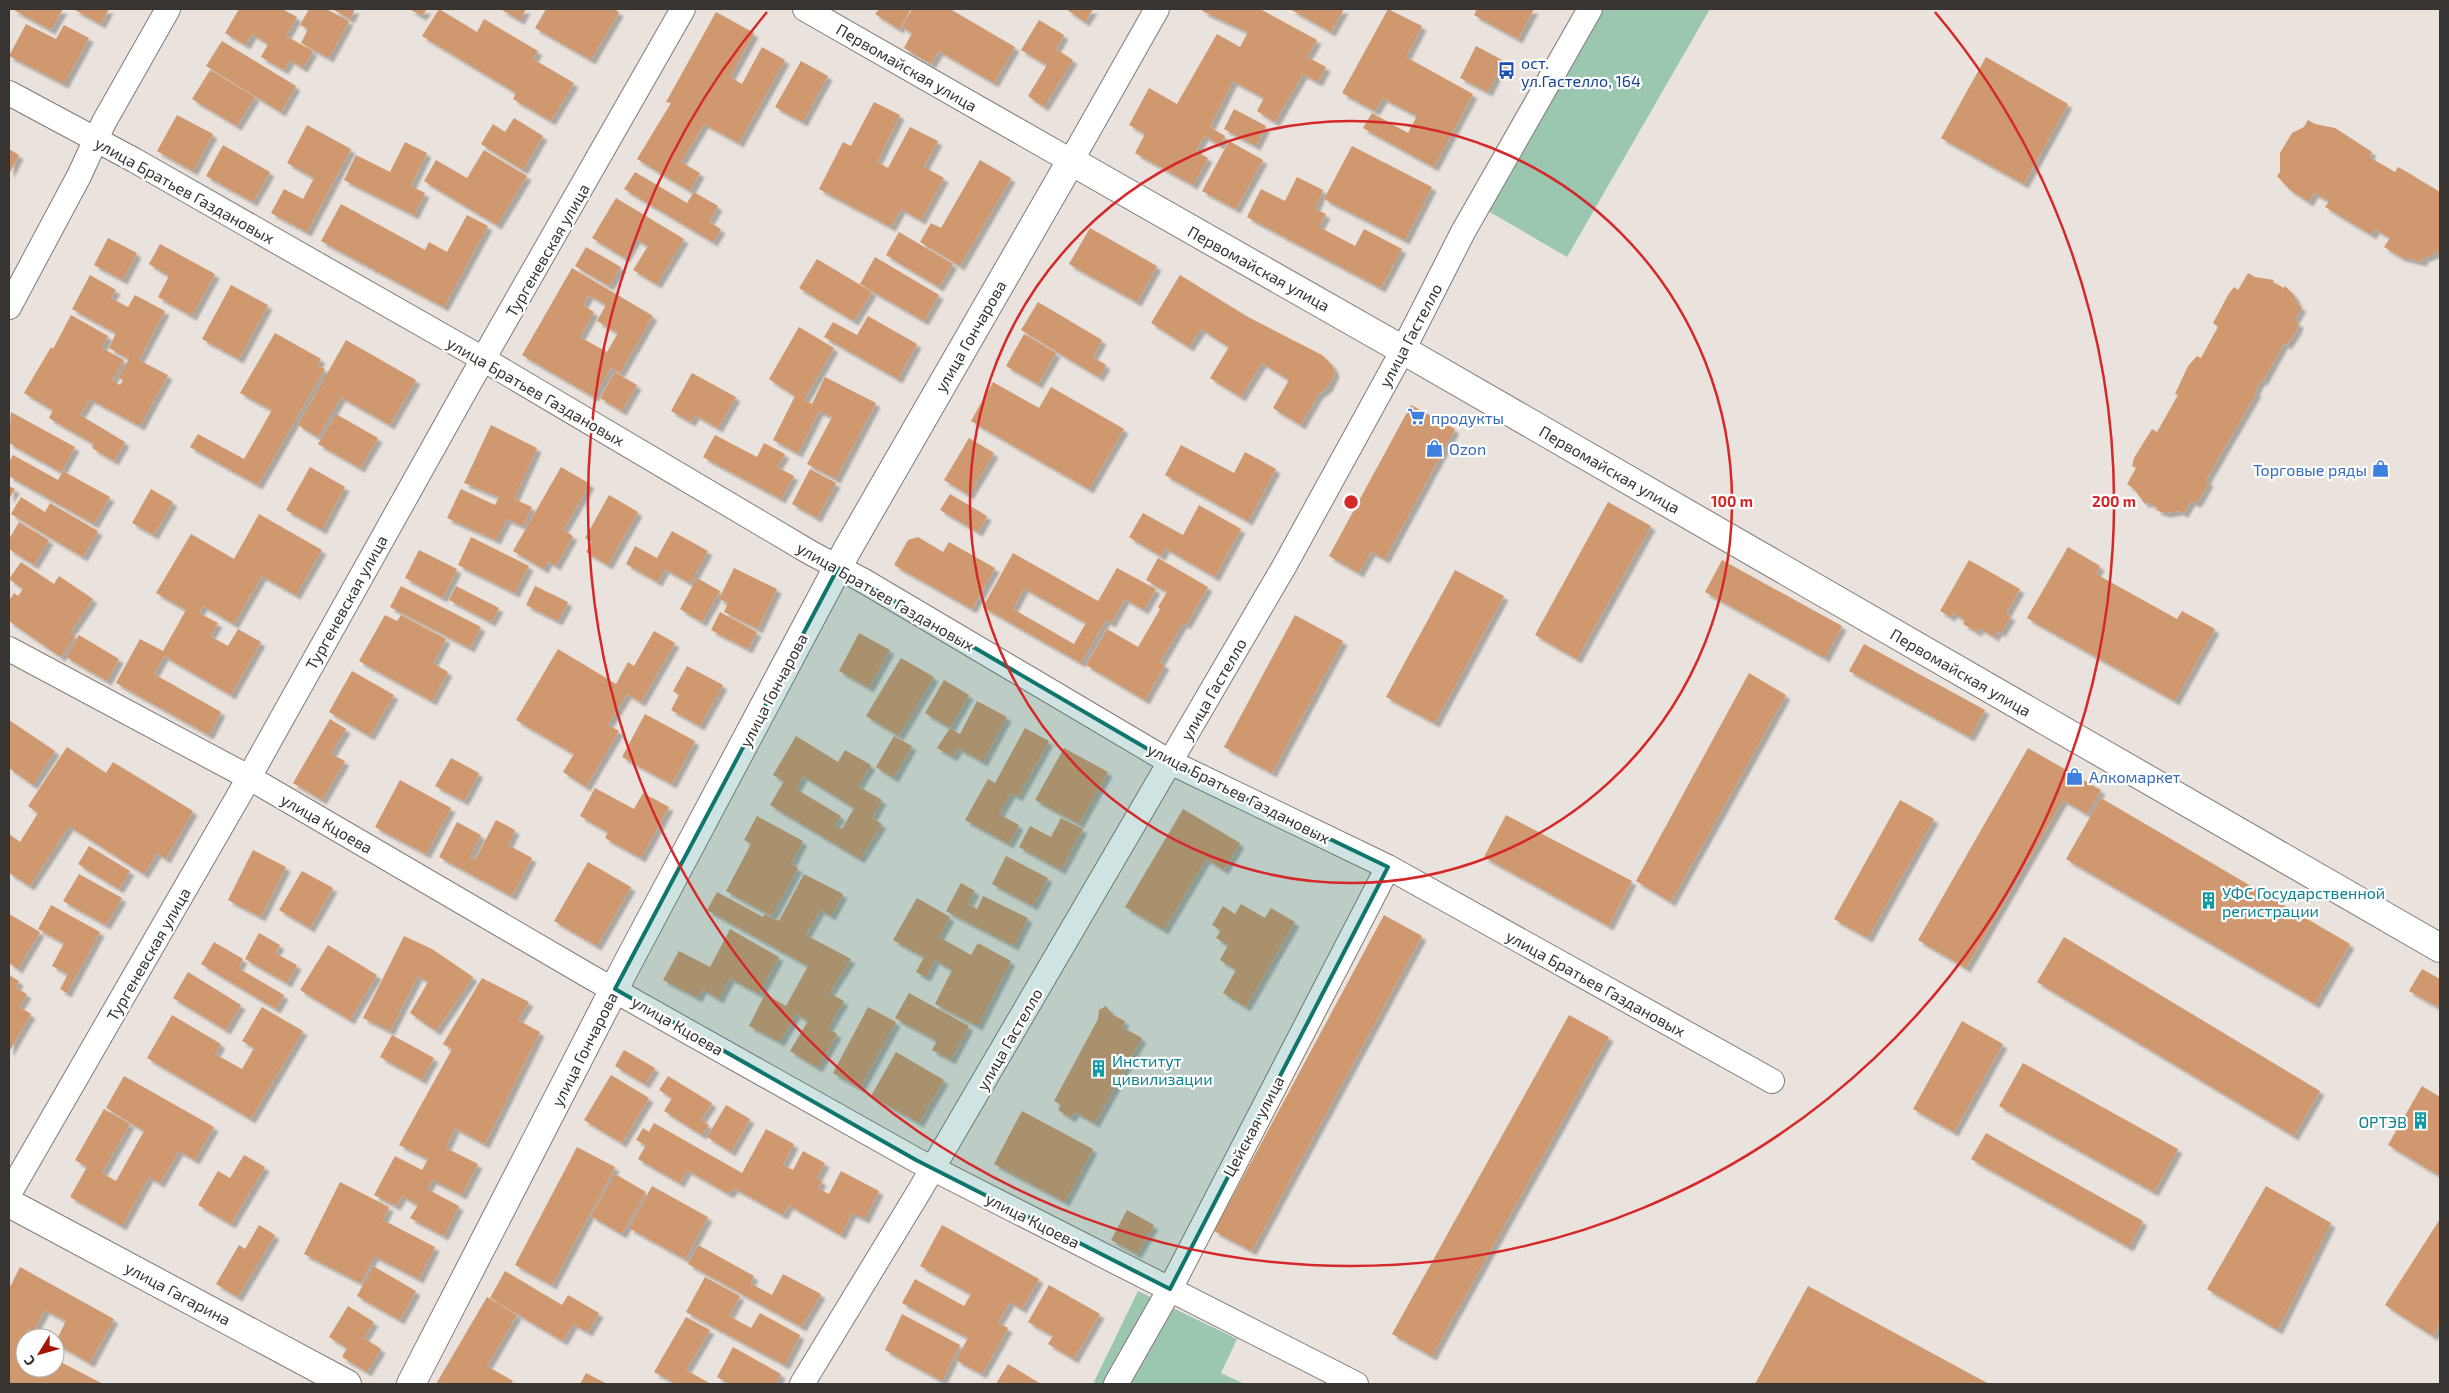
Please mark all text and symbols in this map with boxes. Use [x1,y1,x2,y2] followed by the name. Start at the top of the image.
[833,19,981,116] street label: Первомайская улица
[1521,53,1641,91] place label: ост. ул.Гастелло, 164
[1497,61,1517,81] bus stop icon: ост. ул.Гастелло, 164
[92,133,278,248] street label: улица Братьев Газдановых
[501,180,594,321] street label: Тургеневская улица
[1184,221,1333,316] street label: Первомайская улица
[930,277,1011,396] street label: улица Гончарова
[1375,280,1446,391] street label: улица Гастелло
[443,332,629,451] street label: улица Братьев Газдановых
[1407,407,1427,427] supermarket icon: продукты
[1431,408,1504,428] place label: продукты
[1536,421,1684,518] street label: Первомайская улица
[1425,438,1445,458] shop icon: Ozon
[1449,439,1486,458] place label: Ozon
[2371,459,2391,479] shop icon: Торговые ряды
[2253,460,2367,479] place label: Торговые ряды
[1711,492,1753,510] text: 100 m
[2092,492,2136,510] text: 200 m
[1342,493,1360,511] centre of rings
[301,531,392,673] street label: Тургеневская улица
[793,537,979,656] street label: улица Братьев Газдановых
[1887,624,2035,721] street label: Первомайская улица
[735,630,812,751] street label: улица Гончарова
[1176,635,1251,744] street label: улица Гастелло
[1144,739,1334,848] street label: улица Братьев Газдановых
[2065,766,2085,786] shop icon: Алкомаркет
[2089,767,2181,786] place label: Алкомаркет
[277,789,376,858] street label: улица Кцоева
[2222,883,2385,920] place label: УФС Государственной регистрации
[102,884,195,1025] street label: Тургеневская улица
[2198,891,2218,911] building icon: УФС Государственной регистрации
[1503,926,1689,1041] street label: улица Братьев Газдановых
[972,985,1047,1094] street label: улица Гастелло
[547,989,622,1110] street label: улица Гончарова
[628,991,727,1060] street label: улица Кцоева
[1112,1051,1213,1088] place label: Институт цивилизации
[1088,1059,1108,1079] building icon: Институт цивилизации
[1218,1072,1288,1180] street label: Цейская улица
[2411,1111,2431,1131] building icon: ОРТЭВ
[2358,1112,2407,1131] place label: ОРТЭВ
[982,1188,1083,1253] street label: улица Кцоева
[122,1257,234,1330] street label: улица Гагарина
[15,1328,65,1378] north arrow
[20,1353,38,1370] text: С

